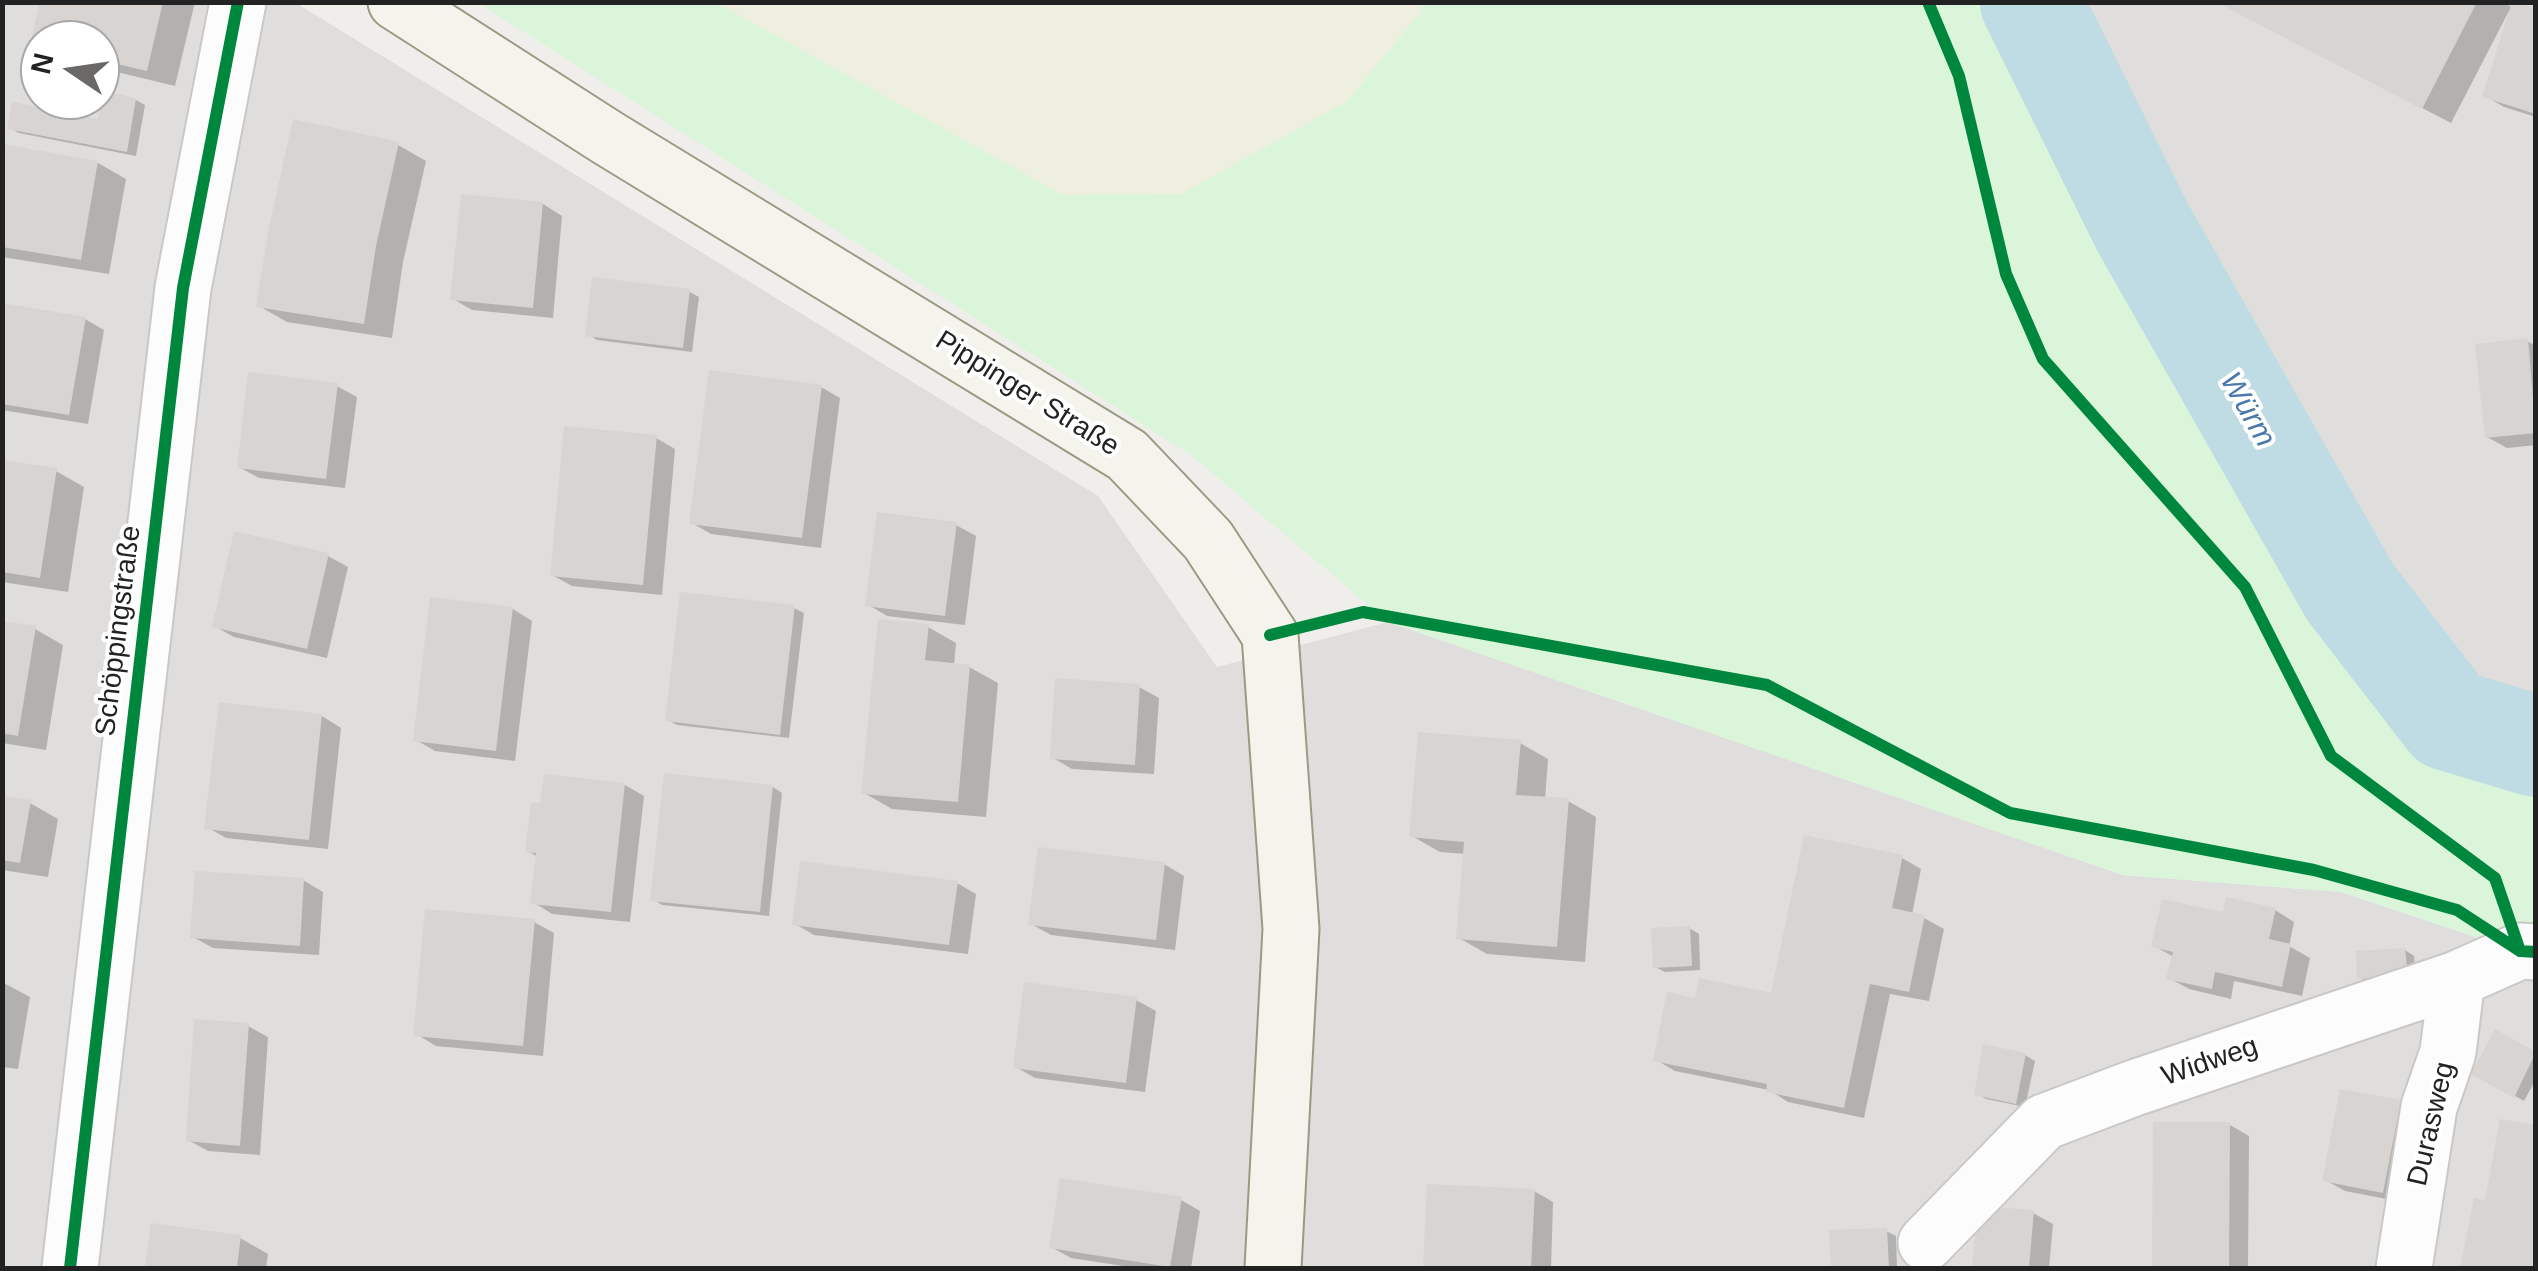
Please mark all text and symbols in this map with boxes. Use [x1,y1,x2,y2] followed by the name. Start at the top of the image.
[20,20,120,120] north arrow
[25,50,60,77] text: N
[929,324,1125,464] street label: Pippinger Straße
[2211,366,2283,454] water label: Würm
[89,524,149,738] street label: Schöppingstraße
[2157,1030,2263,1094] street label: Widweg
[2401,1059,2463,1189] street label: Durasweg

